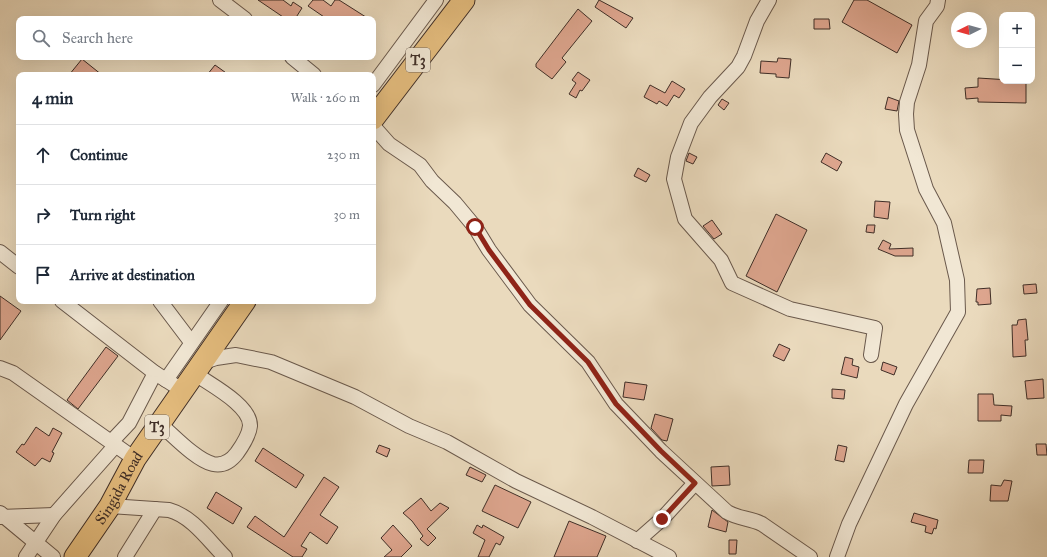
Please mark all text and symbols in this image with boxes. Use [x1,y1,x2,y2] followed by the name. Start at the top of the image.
[951,12,987,48] north arrow
[999,12,1035,84] map controls
[999,12,1035,48] button: +
[16,16,376,60] search box
[30,27,52,49] icon: search
[62,29,133,47] text: Search here
[406,48,430,72] road number: T3
[999,48,1035,84] button: −
[32,88,73,109] text: 4 min
[290,90,360,106] text: Walk · 260 m
[32,144,54,166] icon: ahead
[70,146,128,164] text: Continue
[327,147,360,163] text: 230 m
[32,204,54,226] icon: right
[70,206,135,224] text: Turn right
[334,207,360,223] text: 30 m
[466,218,484,236] route start
[32,264,54,286] icon: arrive
[70,266,195,284] text: Arrive at destination
[145,415,169,439] road number: T3
[91,447,147,528] street label: Singida Road
[653,510,671,528] route end

